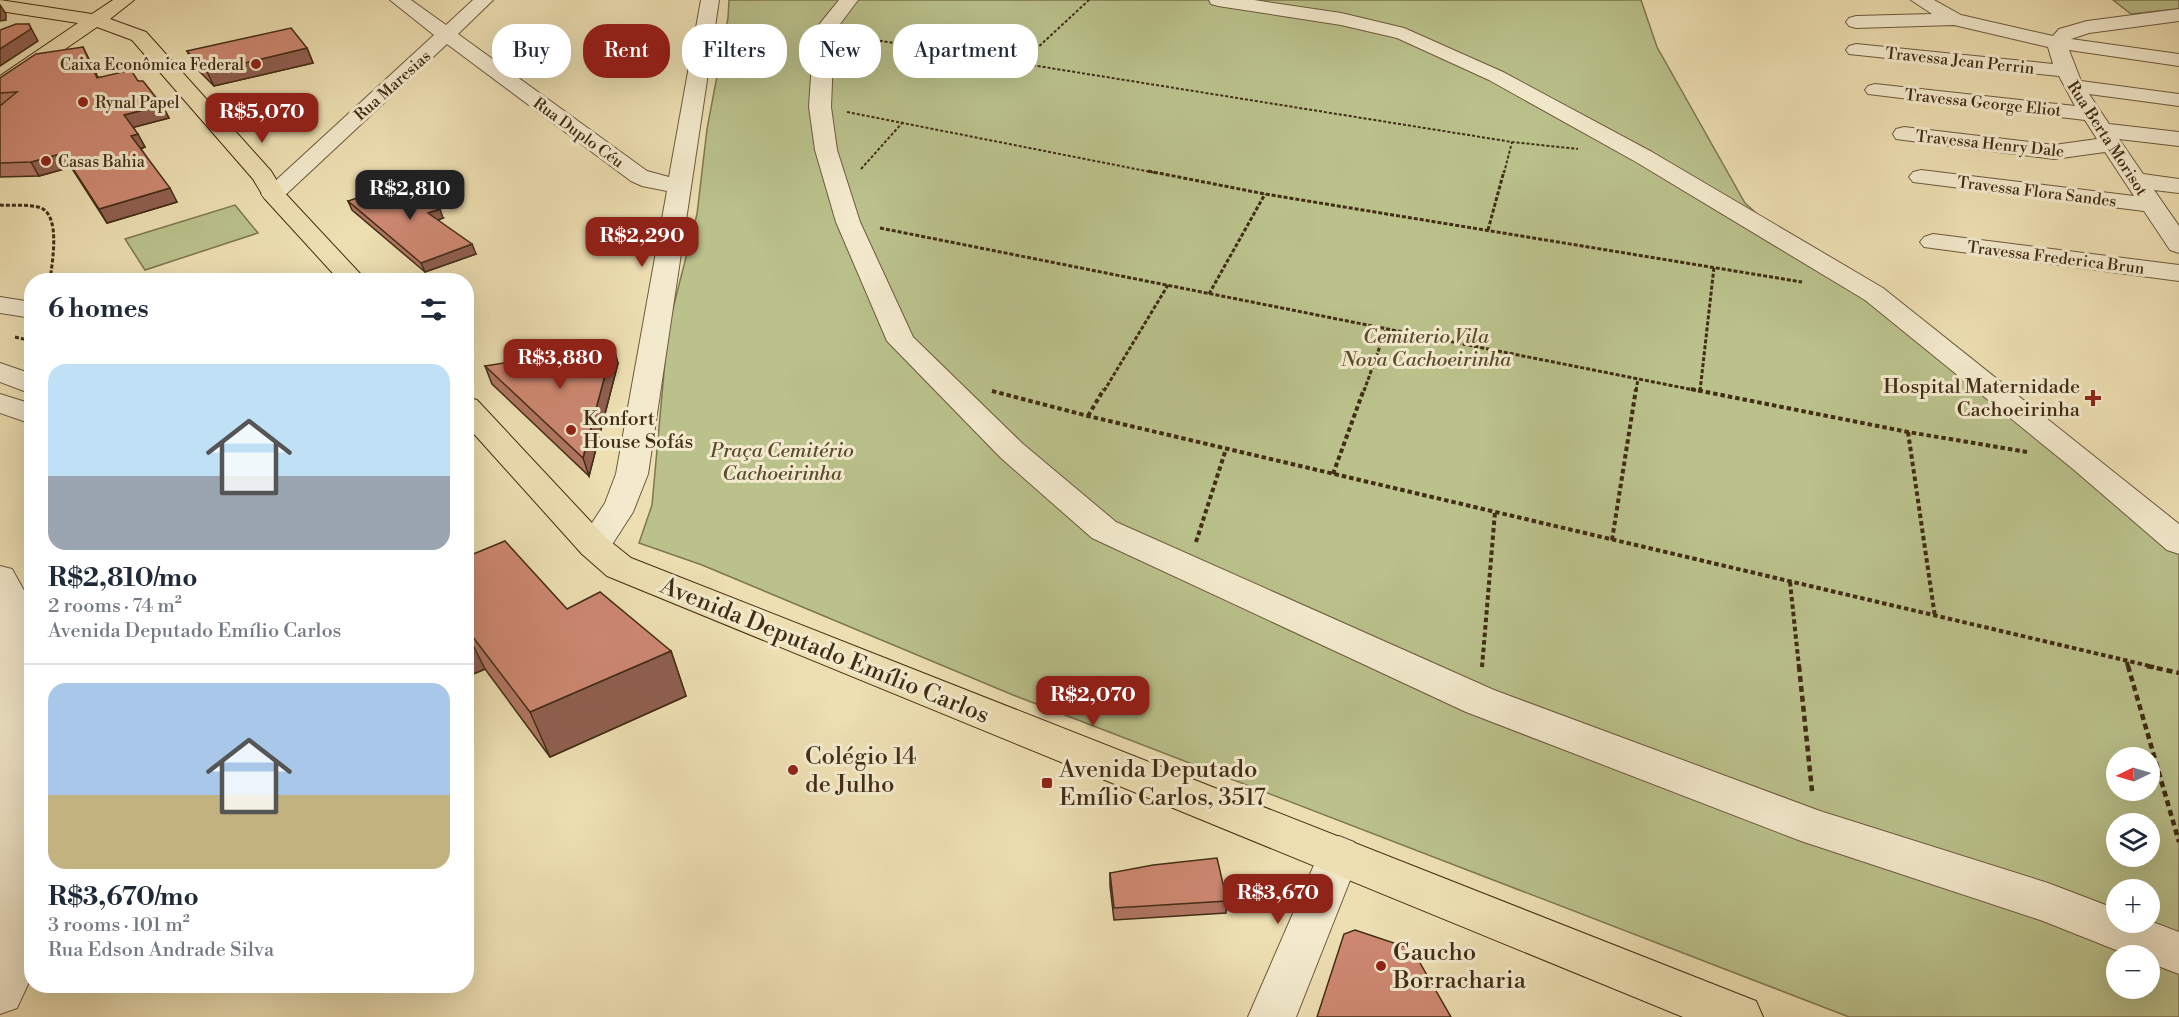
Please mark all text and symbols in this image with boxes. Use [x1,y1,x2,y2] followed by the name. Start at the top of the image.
[492,24,571,78] chip: Buy
[583,24,670,78] chip: Rent
[682,24,787,78] chip: Filters
[799,24,881,78] chip: New
[893,24,1038,78] chip: Apartment
[1884,43,2036,79] street label: Travessa Jean Perrin
[350,46,435,125] street label: Rua Maresias
[60,55,244,75] place label: Caixa Econômica Federal
[249,57,263,71] marker: Caixa Econômica Federal
[2063,77,2152,200] street label: Rua Berta Morisot
[1904,85,2063,121] street label: Travessa George Eliot
[95,93,180,113] place label: Rynal Papel
[207,93,317,144] pin: R$5,070
[529,93,628,173] street label: Rua Duplo Céu
[76,95,90,109] marker: Rynal Papel
[219,100,305,125] text: R$5,070
[1915,126,2065,162] street label: Travessa Henry Dale
[58,152,146,172] place label: Casas Bahia
[39,154,53,168] marker: Casas Bahia
[355,170,465,221] pin: R$2,810
[1956,172,2118,212] street label: Travessa Flora Sandes
[369,177,451,202] text: R$2,810
[587,217,697,268] pin: R$2,290
[600,224,684,249] text: R$2,290
[1966,237,2146,279] street label: Travessa Frederica Brun
[48,293,149,325] text: 6 homes
[417,293,450,326] icon: filters
[1340,325,1512,373] park label: Cemiterio Vila Nova Cachoeirinha
[505,339,615,390] pin: R$3,880
[518,346,602,371] text: R$3,880
[1883,375,2081,423] place label: Hospital Maternidade Cachoeirinha
[2084,389,2102,407] marker: Hospital Maternidade Cachoeirinha
[195,403,303,511] icon: home
[583,407,693,455] place label: Konfort House Sofás
[564,423,578,437] marker: Konfort House Sofás
[709,439,854,487] park label: Praça Cemitério Cachoeirinha
[48,562,198,594] text: R$2,810/mo
[655,571,993,731] street label: Avenida Deputado Emílio Carlos
[48,594,182,619] text: 2 rooms · 74 m²
[48,619,341,644] text: Avenida Deputado Emílio Carlos
[1038,676,1148,727] pin: R$2,070
[1050,683,1136,708] text: R$2,070
[195,722,303,830] icon: home
[805,742,917,800] place label: Colégio 14 de Julho
[2106,747,2160,801] north arrow
[2106,747,2160,999] map controls
[1058,755,1266,813] place label: Avenida Deputado Emílio Carlos, 3517
[786,763,800,777] marker: Colégio 14 de Julho
[1040,776,1054,790] marker: Avenida Deputado Emílio Carlos, 3517
[2106,813,2160,867] button: layers
[1223,874,1333,925] pin: R$3,670
[2106,879,2160,933] button: +
[48,881,199,913] text: R$3,670/mo
[1237,881,1319,906] text: R$3,670
[48,913,190,938] text: 3 rooms · 101 m²
[48,938,274,963] text: Rua Edson Andrade Silva
[1392,938,1527,996] place label: Gaucho Borracharia
[2106,945,2160,999] button: −
[1374,959,1388,973] marker: Gaucho Borracharia

